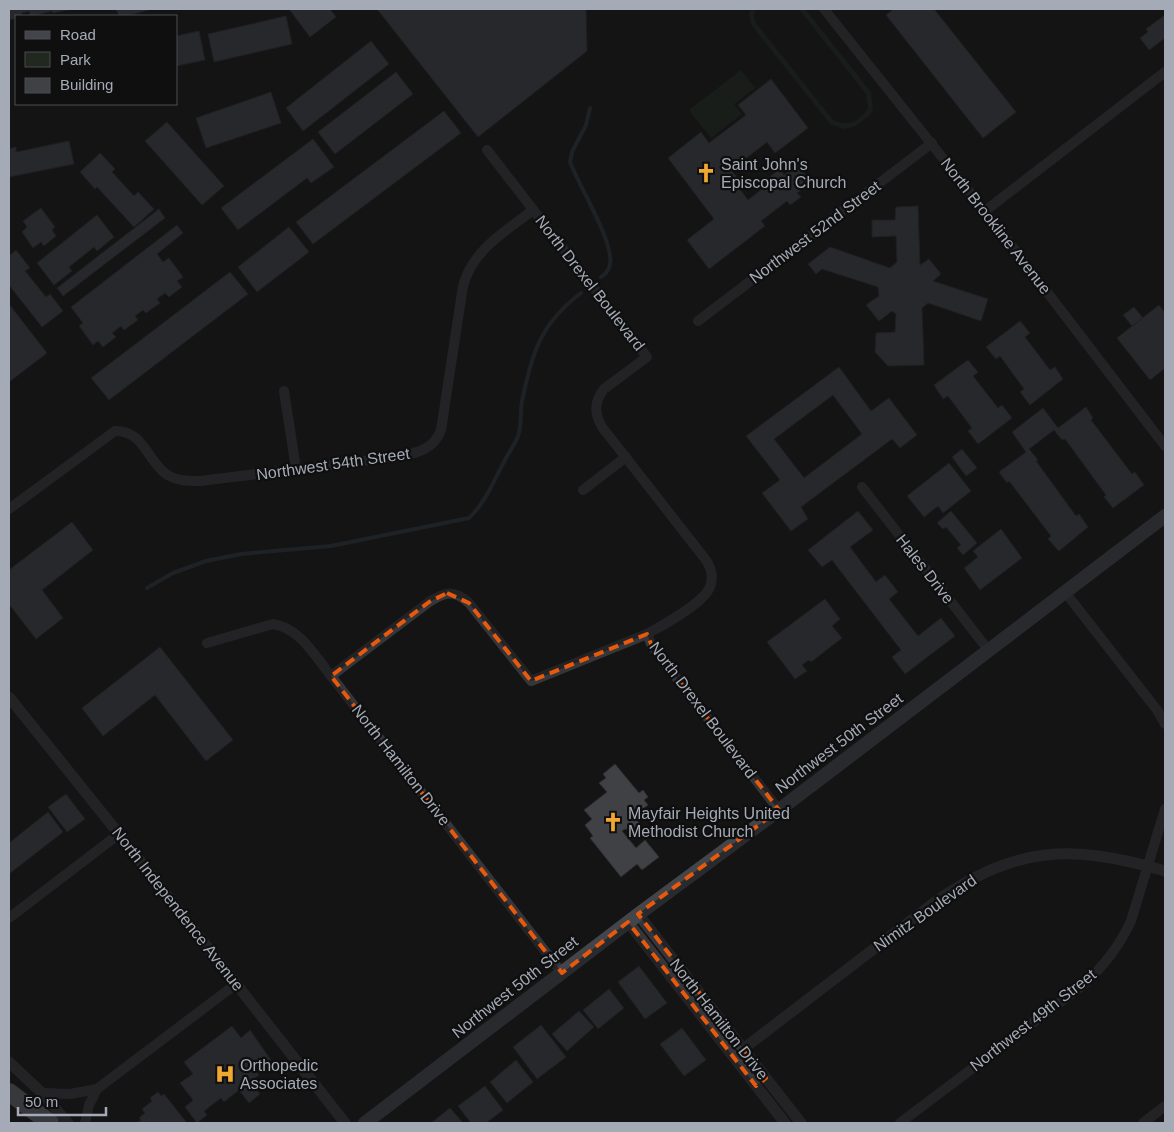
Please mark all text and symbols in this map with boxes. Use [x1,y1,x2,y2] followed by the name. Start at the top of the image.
[15,15,178,105] legend
[60,26,96,43] text: Road
[60,51,91,68] text: Park
[60,76,113,93] text: Building
[938,155,1054,297] street label: North Brookline Avenue
[721,156,846,191] place label: Saint John's Episcopal Church
[695,162,717,184] church icon: Saint John's Episcopal Church
[746,177,884,287] street label: Northwest 52nd Street
[532,212,648,354] street label: North Drexel Boulevard
[255,445,411,483] street label: Northwest 54th Street
[893,531,957,607] street label: Hales Drive
[646,638,760,782] street label: North Drexel Boulevard
[772,689,906,796] street label: Northwest 50th Street
[349,701,453,829] street label: North Hamilton Drive
[628,805,790,840] place label: Mayfair Heights United Methodist Church
[602,811,624,833] church icon: Mayfair Heights United Methodist Church
[109,824,247,994] street label: North Independence Avenue
[871,871,979,955] street label: Nimitz Boulevard
[449,932,582,1041] street label: Northwest 50th Street
[667,955,771,1083] street label: North Hamilton Drive
[967,965,1100,1074] street label: Northwest 49th Street
[240,1057,318,1092] place label: Orthopedic Associates
[214,1063,236,1085] hospital icon: Orthopedic Associates
[18,1084,105,1116] scale bar
[25,1093,58,1110] text: 50 m

